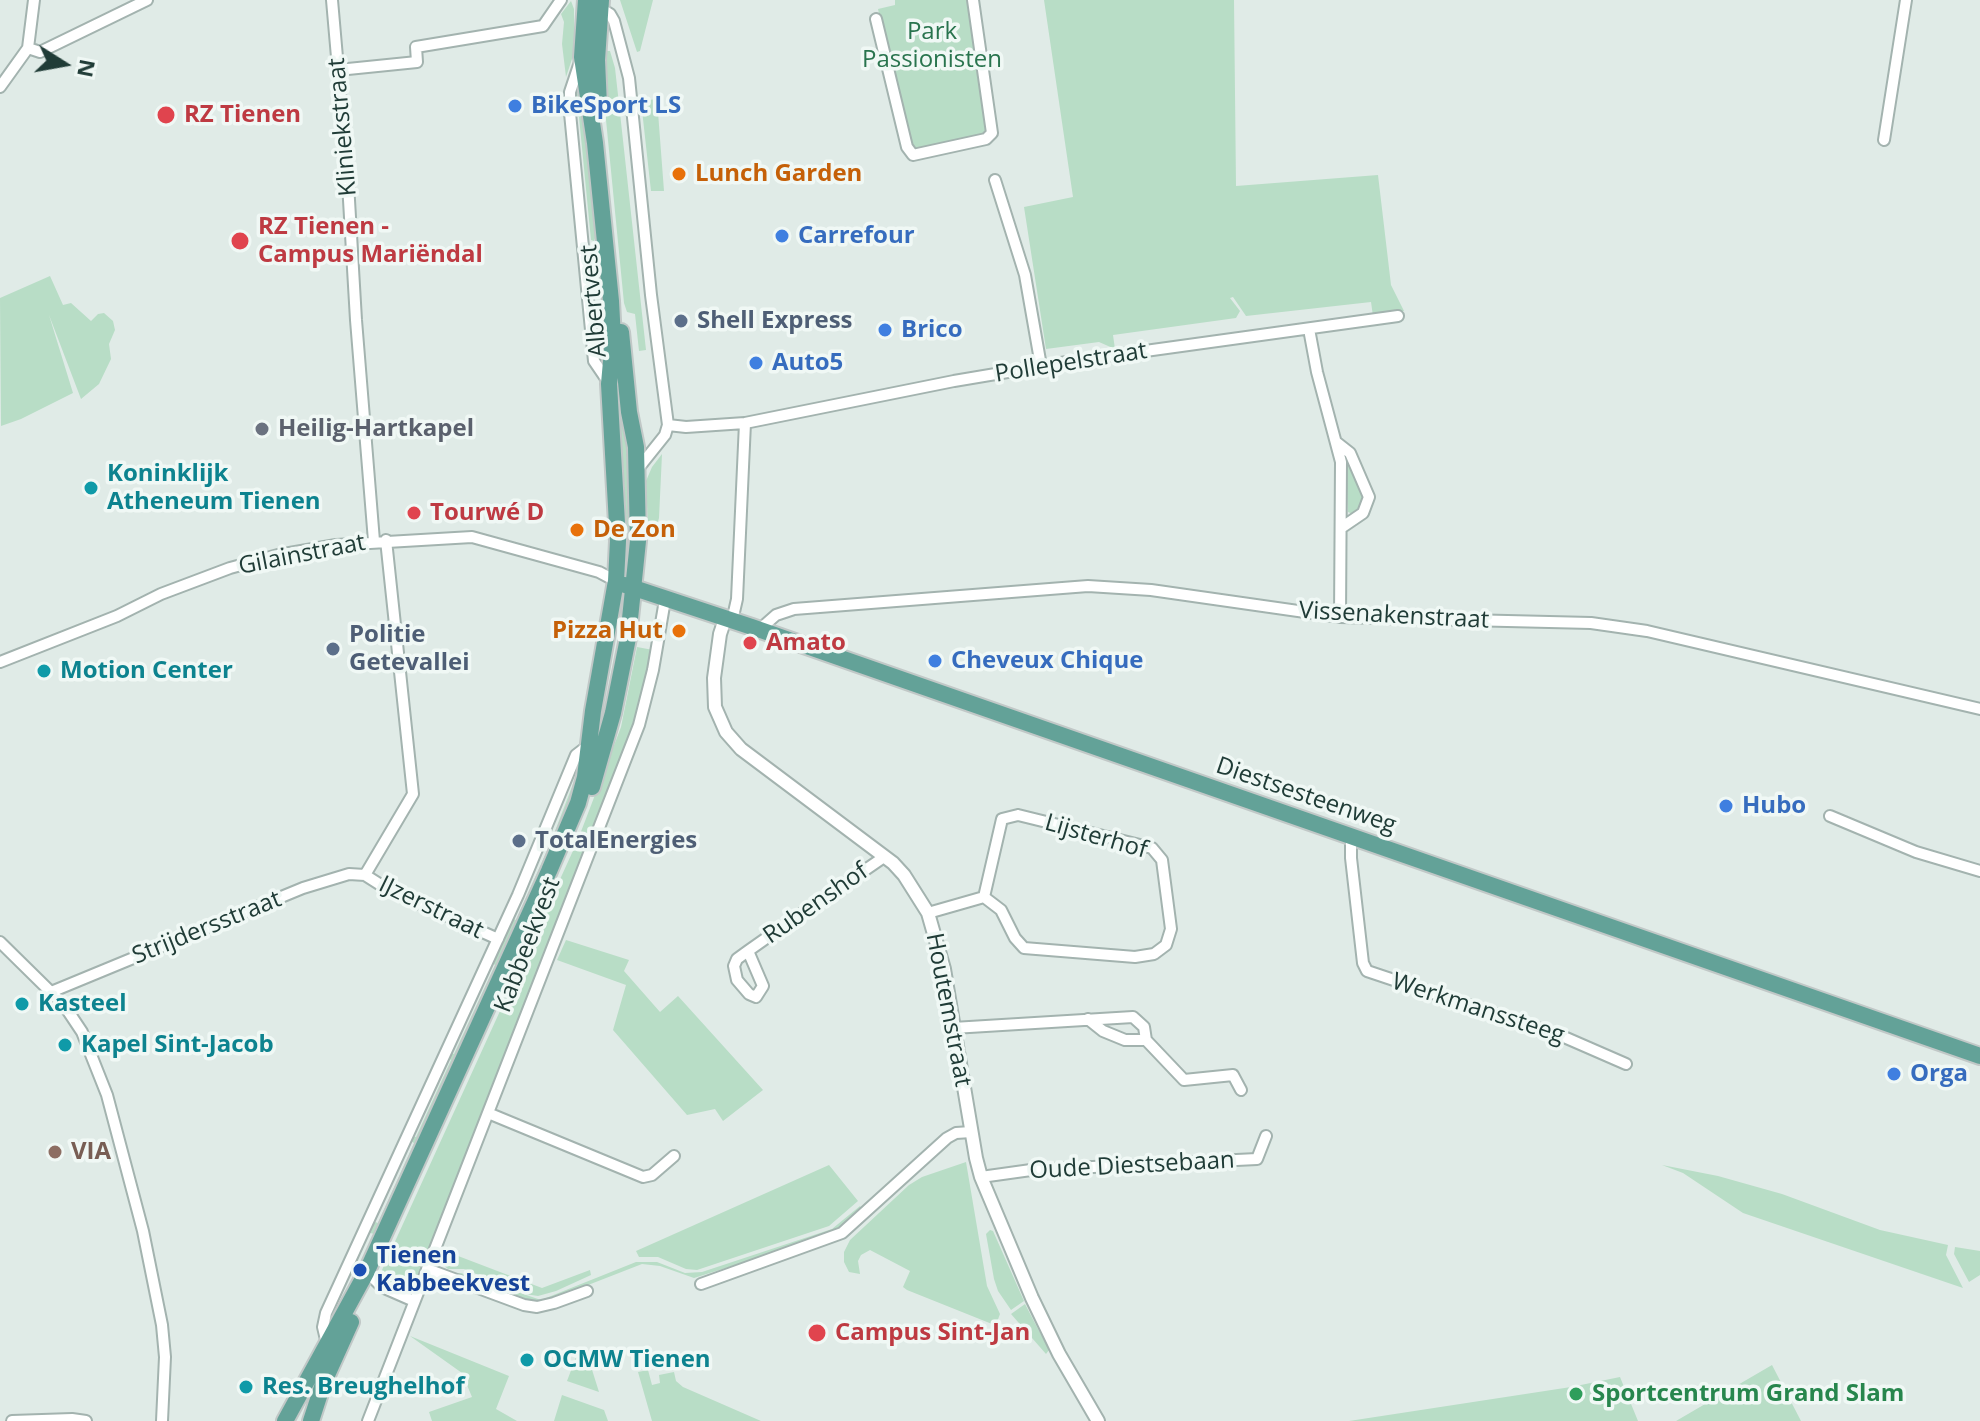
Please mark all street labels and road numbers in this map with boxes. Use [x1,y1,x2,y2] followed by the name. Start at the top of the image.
[323,57,363,197] street label: Kliniekstraat
[575,243,613,359] street label: Albertvest
[993,337,1149,389] street label: Pollepelstraat
[236,529,368,581] street label: Gilainstraat
[1298,597,1490,635] street label: Vissenakenstraat
[1212,752,1400,840] street label: Diestsesteenweg
[1041,809,1151,865] street label: Lijsterhof
[758,857,874,951] street label: Rubenshof
[374,870,488,946] street label: IJzerstraat
[489,873,567,1017] street label: Kabbeekvest
[128,885,286,971] street label: Strijdersstraat
[919,931,977,1089] street label: Houtemstraat
[1388,968,1568,1050] street label: Werkmanssteeg
[1029,1146,1235,1186] street label: Oude Diestsebaan

